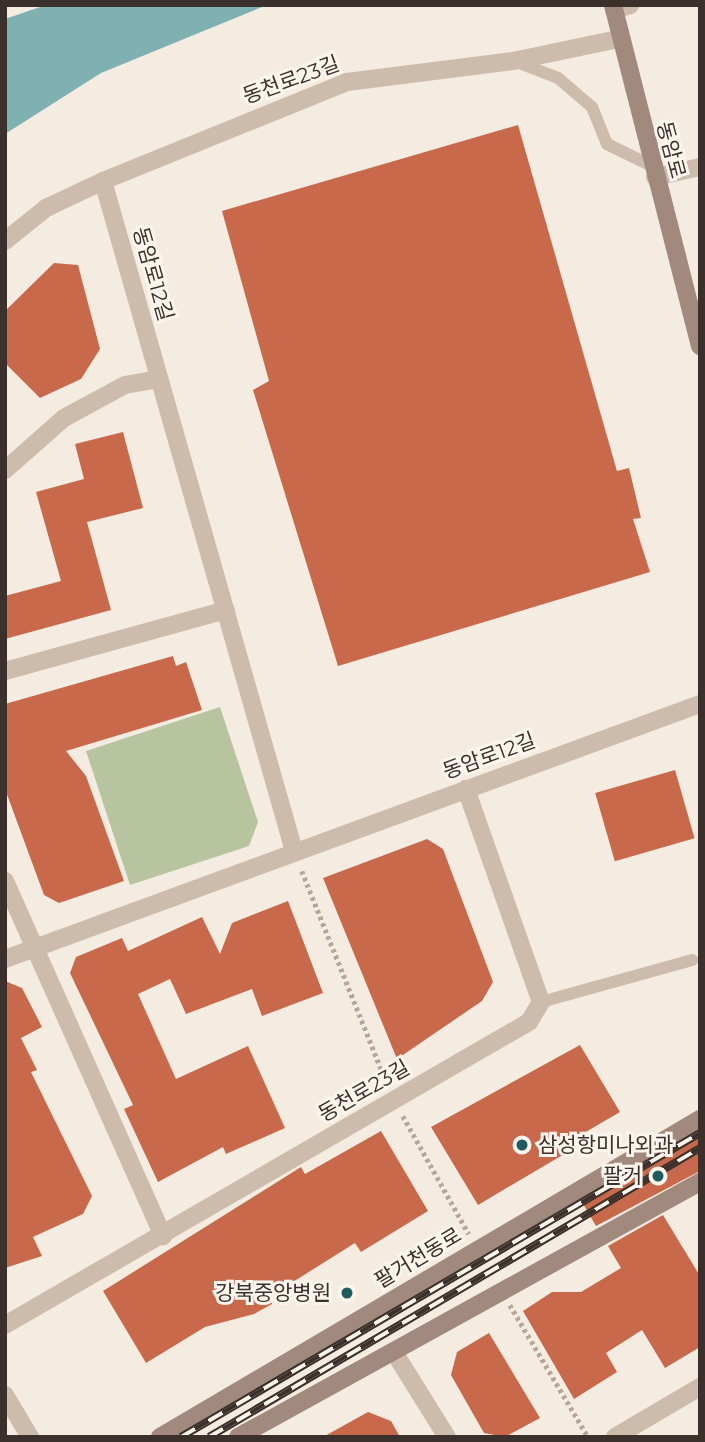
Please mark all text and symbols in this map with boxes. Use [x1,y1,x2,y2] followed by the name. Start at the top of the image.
[239,51,343,109] street label: 동천로23길
[651,119,691,181] street label: 동암로
[128,224,178,324] street label: 동암로12길
[439,728,539,784] street label: 동암로12길
[314,1055,414,1127] street label: 동천로23길
[538,1132,673,1158] place label: 삼성항미나외과
[512,1135,532,1155] marker: 삼성항미나외과
[603,1163,642,1189] place label: 팔거
[648,1166,668,1186] marker: 팔거
[370,1222,466,1294] street label: 팔거천동로
[215,1280,331,1306] place label: 강북중앙병원
[337,1283,357,1303] marker: 강북중앙병원

